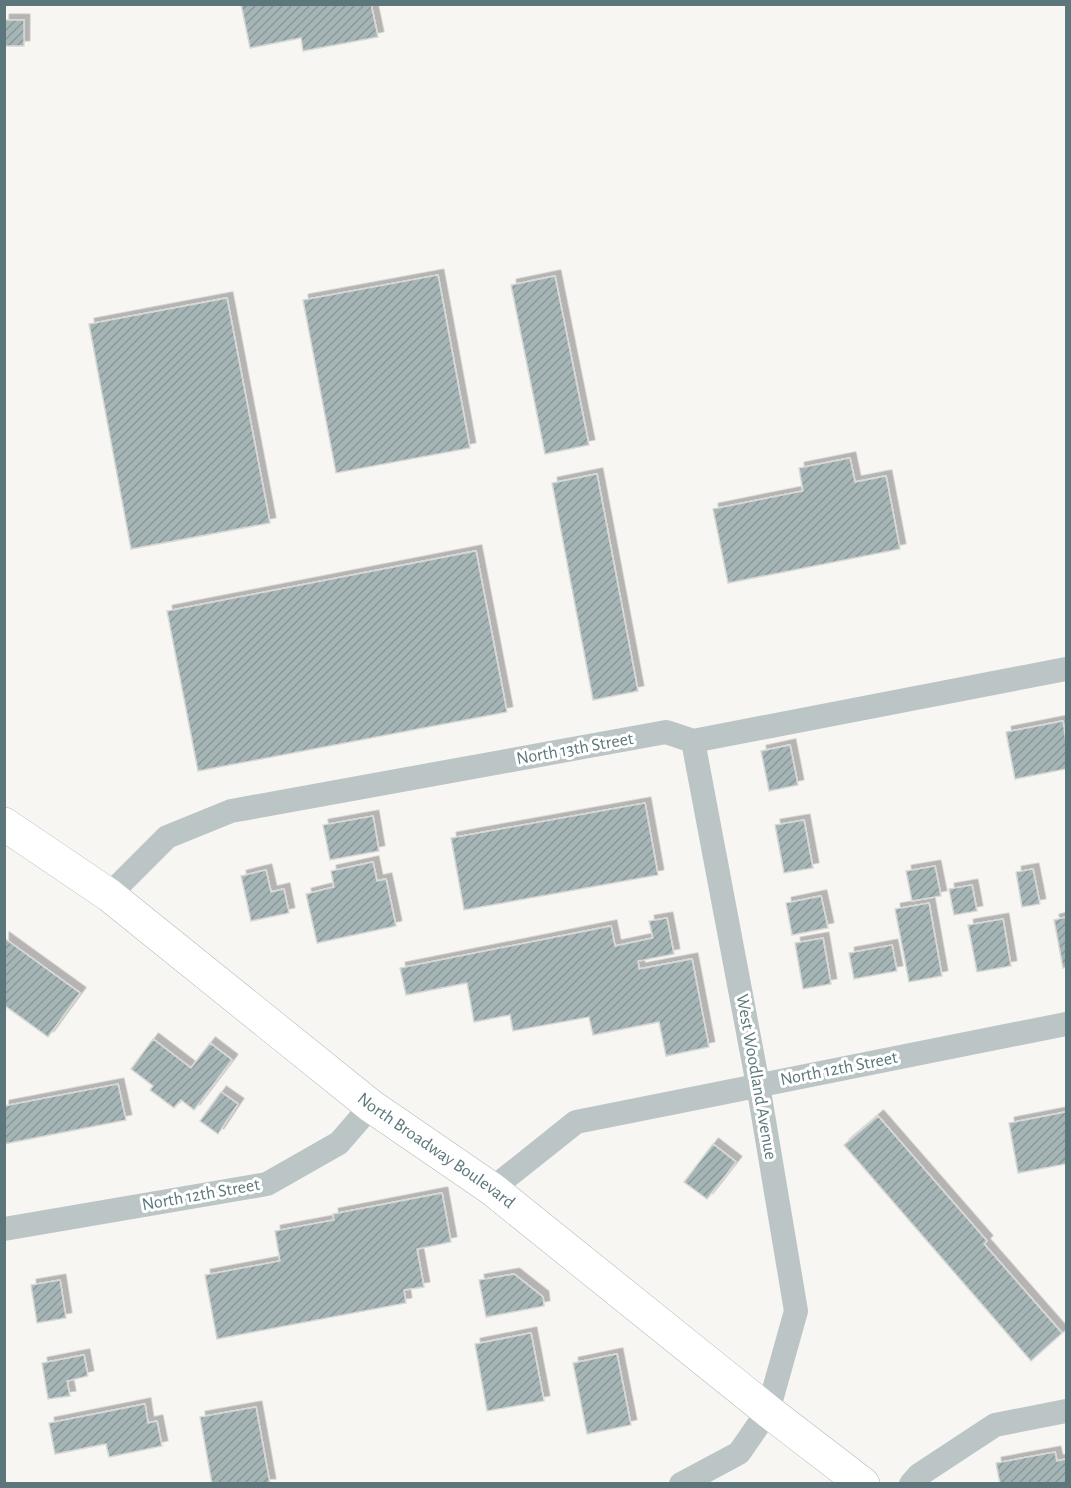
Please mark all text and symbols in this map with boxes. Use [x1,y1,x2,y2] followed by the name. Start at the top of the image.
[515,730,635,768] street label: North 13th Street
[733,993,779,1161] street label: West Woodland Avenue
[779,1049,900,1089] street label: North 12th Street
[354,1090,518,1212] street label: North Broadway Boulevard
[141,1176,262,1214] street label: North 12th Street

